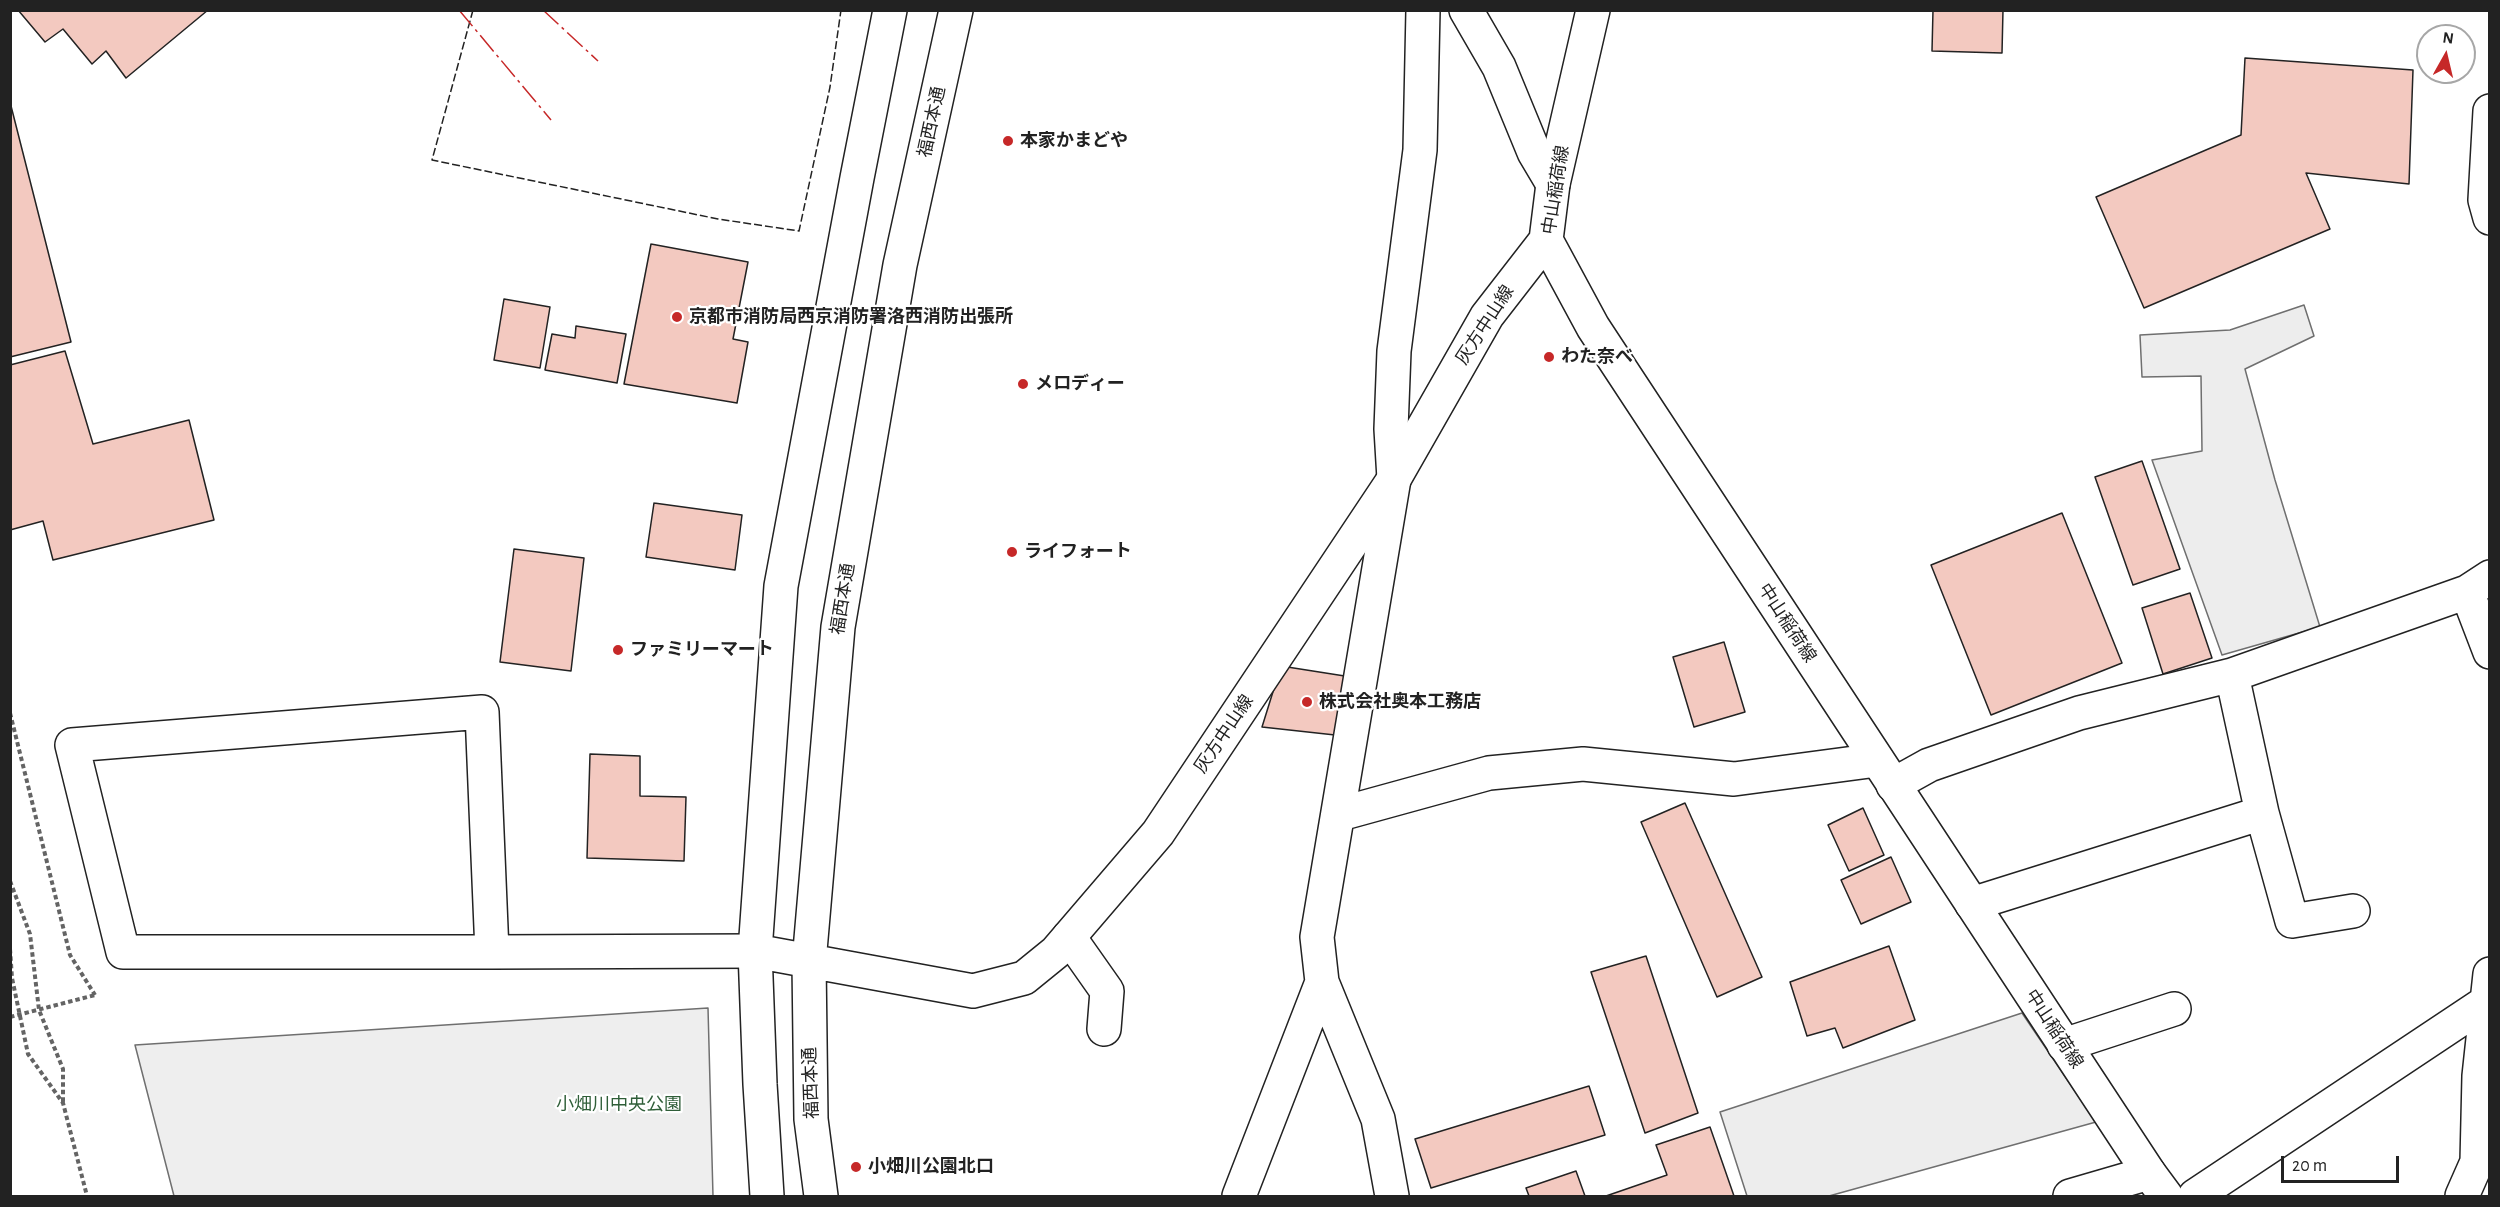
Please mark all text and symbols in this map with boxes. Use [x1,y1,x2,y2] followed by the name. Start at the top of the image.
[2416,24,2476,84] north arrow
[2442,29,2455,47] text: N
[914,85,950,159] street label: 福西本通
[1020,130,1128,152] place label: 本家かまどや
[1001,134,1015,148] marker: 本家かまどや
[1538,144,1574,236] street label: 中山稲荷線
[1451,281,1519,369] street label: 灰方中山線
[689,306,1013,328] place label: 京都市消防局西京消防署洛西消防出張所
[670,310,684,324] marker: 京都市消防局西京消防署洛西消防出張所
[1561,346,1633,368] place label: わた奈べ
[1542,350,1556,364] marker: わた奈べ
[1035,373,1125,395] place label: メロディー
[1016,377,1030,391] marker: メロディー
[1024,541,1132,563] place label: ライフォート
[1005,545,1019,559] marker: ライフォート
[827,562,859,636] street label: 福西本通
[1753,579,1821,667] street label: 中山稲荷線
[630,639,774,661] place label: ファミリーマート
[611,643,625,657] marker: ファミリーマート
[1190,691,1258,777] street label: 灰方中山線
[1319,691,1481,713] place label: 株式会社奥本工務店
[1300,695,1314,709] marker: 株式会社奥本工務店
[2020,985,2088,1073] street label: 中山稲荷線
[799,1047,823,1119] street label: 福西本通
[556,1094,682,1116] park label: 小畑川中央公園
[2284,1144,2402,1182] scale bar
[868,1156,994,1178] place label: 小畑川公園北口
[2292,1157,2327,1175] text: 20 m
[849,1160,863,1174] marker: 小畑川公園北口

